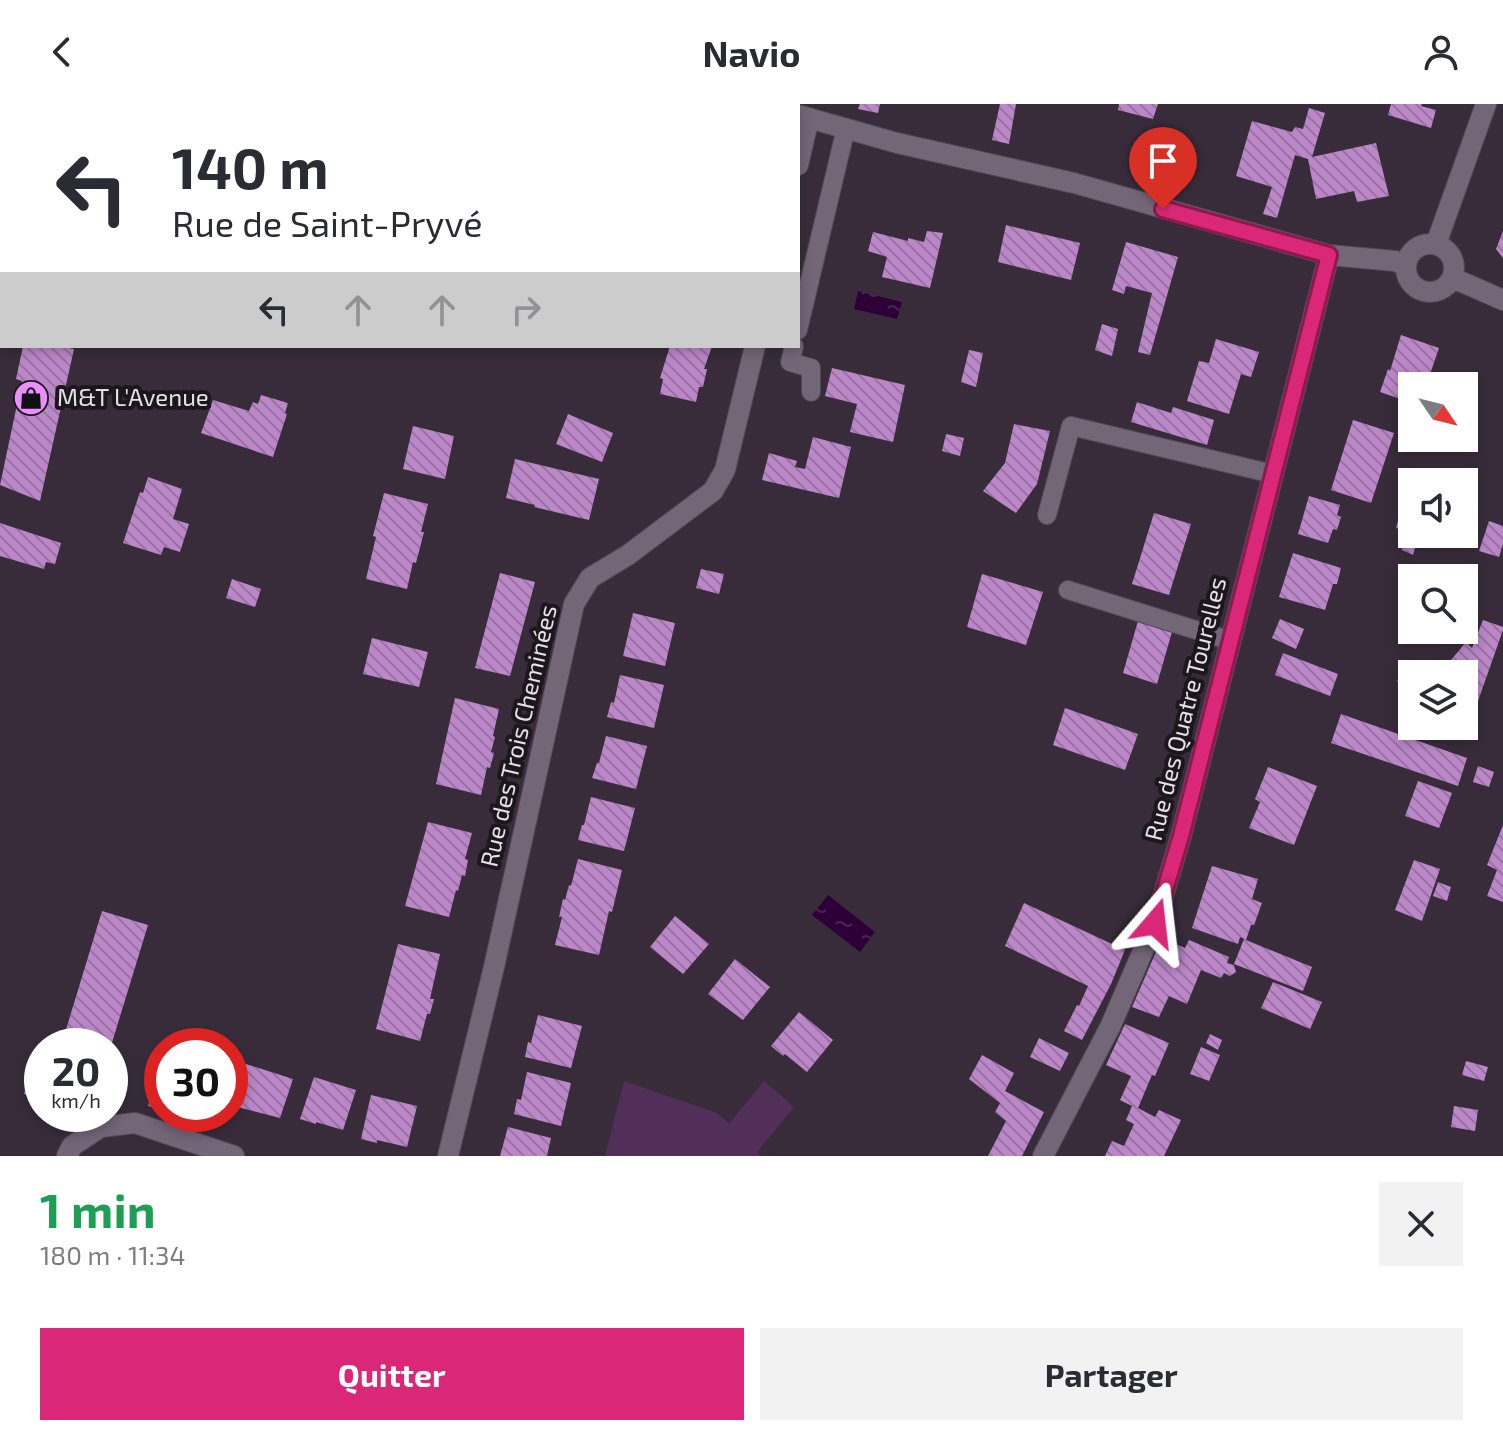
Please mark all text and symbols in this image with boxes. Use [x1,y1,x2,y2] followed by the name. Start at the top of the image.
[40,30,84,74] icon: back
[1419,30,1463,74] icon: person
[703,31,800,74] text: Navio
[1129,127,1197,209] pin
[172,133,329,200] text: 140 m
[40,136,144,240] icon: left
[1141,139,1185,183] icon: arrive
[172,201,483,244] text: Rue de Saint-Pryvé
[252,288,296,332] icon: left
[336,288,380,332] icon: ahead
[420,288,464,332] icon: ahead
[504,288,548,332] icon: right
[1398,372,1478,452] north arrow
[1398,372,1478,740] map controls
[12,379,50,417] shop icon: M&T L'Avenue
[57,382,209,411] place label: M&T L'Avenue
[1398,468,1478,548] button: sound
[1398,564,1478,644] button: search
[1138,574,1231,843] street label: Rue des Quatre Tourelles
[473,602,562,869] street label: Rue des Trois Cheminées
[1398,660,1478,740] button: layers
[1113,881,1197,965] position arrow
[144,1028,248,1132] speed limit sign: 30
[52,1046,100,1094] text: 20
[51,1088,101,1112] text: km/h
[40,1180,156,1238] text: 1 min
[1379,1182,1463,1266] button: close
[40,1239,185,1270] text: 180 m · 11:34
[40,1328,744,1420] button: Quitter
[760,1328,1463,1420] button: Partager

